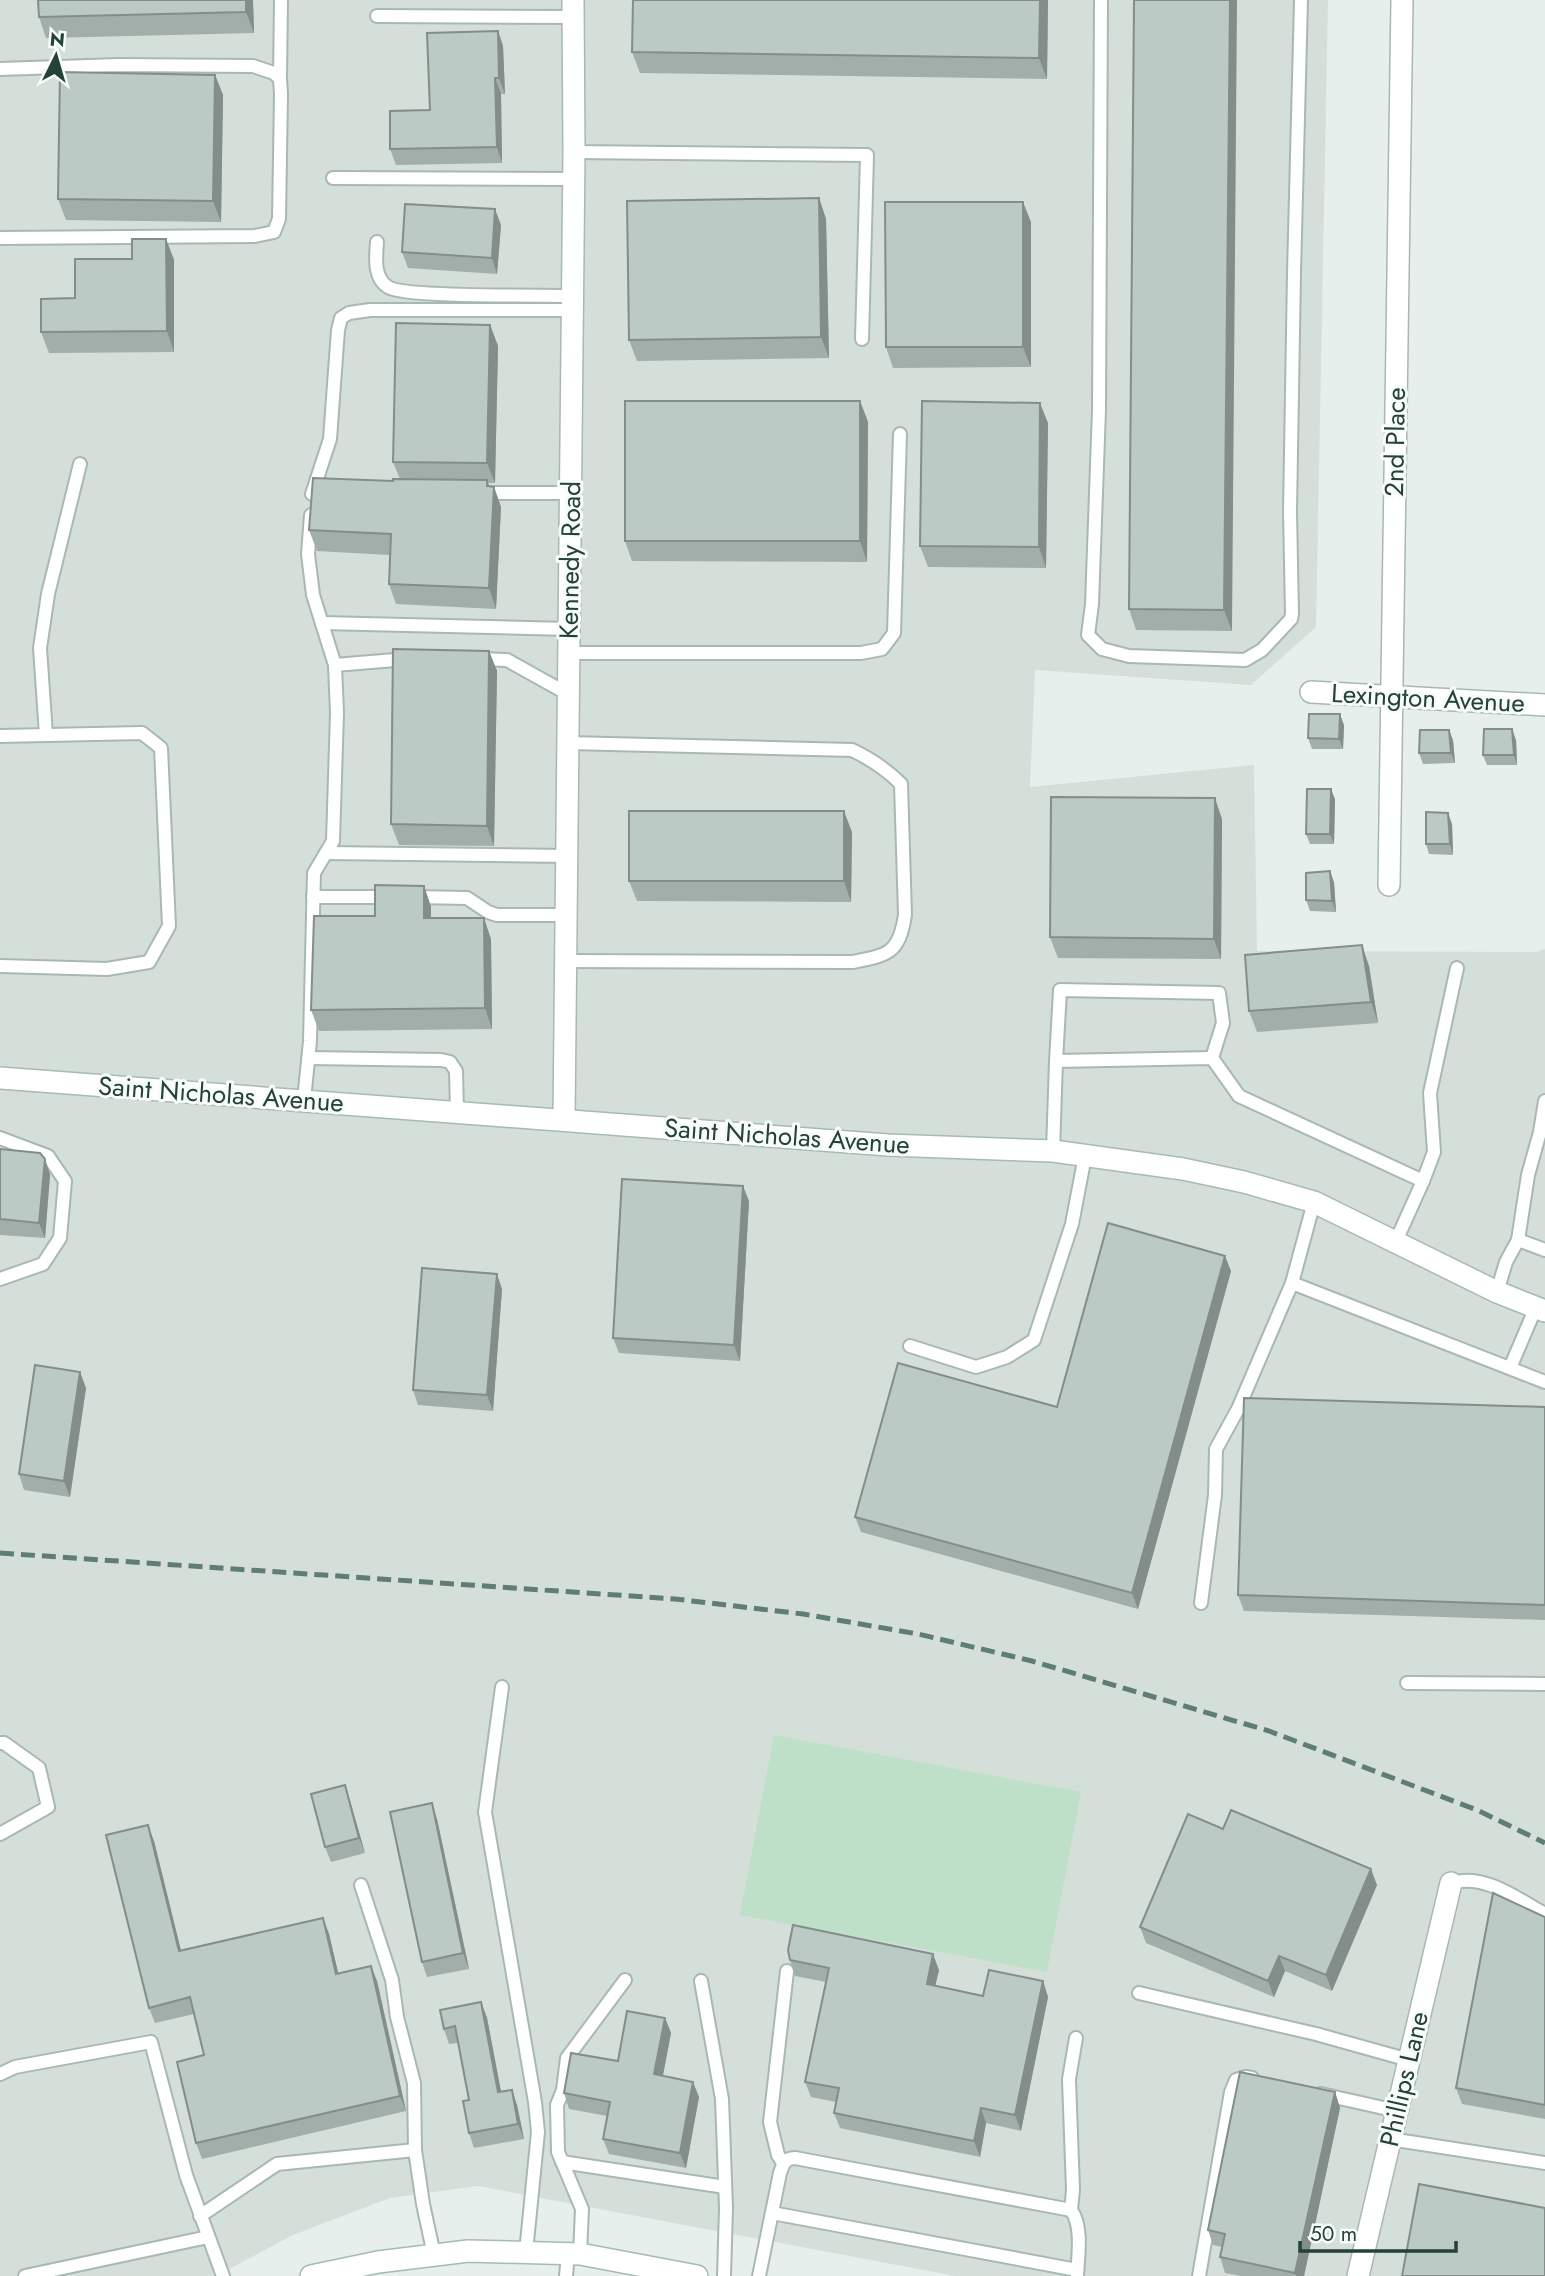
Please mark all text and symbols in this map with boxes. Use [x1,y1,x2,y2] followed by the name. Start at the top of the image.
[21,21,91,91] north arrow
[49,25,66,54] text: N
[1375,387,1415,497] street label: 2nd Place
[550,481,590,639] street label: Kennedy Road
[1330,674,1526,722] street label: Lexington Avenue
[97,1066,345,1122] street label: Saint Nicholas Avenue
[663,1108,911,1164] street label: Saint Nicholas Avenue
[1370,2008,1438,2150] street label: Phillips Lane
[1300,2210,1456,2254] scale bar
[1310,2219,1357,2249] text: 50 m

